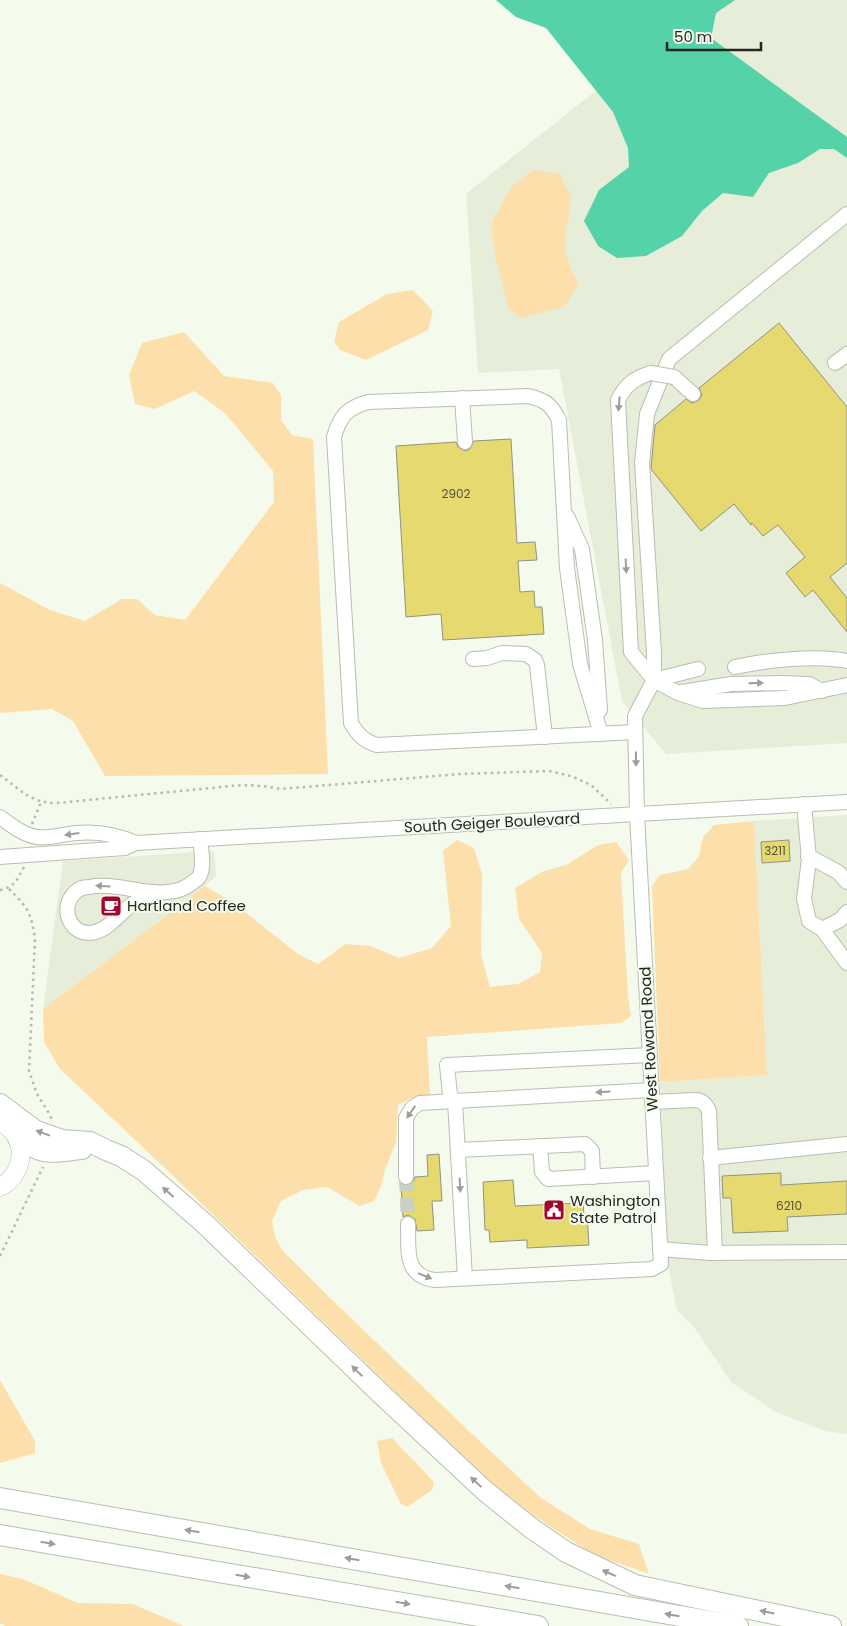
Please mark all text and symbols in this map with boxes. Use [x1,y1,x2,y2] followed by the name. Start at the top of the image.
[667,20,761,52] scale bar
[674,26,712,47] text: 50 m
[615,397,623,413] one-way arrow
[442,485,471,502] house number: 2902
[623,558,631,574] one-way arrow
[748,679,764,687] one-way arrow
[632,751,640,767] one-way arrow
[403,807,581,838] street label: South Geiger Boulevard
[63,830,79,838] one-way arrow
[764,842,786,859] house number: 3211
[95,882,111,890] one-way arrow
[99,894,123,918] cafe icon: Hartland Coffee
[127,895,246,916] place label: Hartland Coffee
[634,966,663,1112] street label: West Rowand Road
[595,1089,611,1097] one-way arrow
[406,1106,416,1119] one-way arrow
[36,1129,51,1136] one-way arrow
[456,1177,464,1193] one-way arrow
[162,1186,175,1197] one-way arrow
[570,1190,660,1228] place label: Washington State Patrol
[776,1197,802,1214] house number: 6210
[542,1198,566,1222] public building icon: Washington State Patrol
[418,1272,433,1281] one-way arrow
[352,1365,364,1377] one-way arrow
[470,1476,482,1488] one-way arrow
[184,1527,200,1535] one-way arrow
[40,1539,56,1547] one-way arrow
[344,1554,360,1562] one-way arrow
[602,1569,616,1577] one-way arrow
[235,1572,251,1580] one-way arrow
[504,1582,520,1590] one-way arrow
[395,1600,411,1608] one-way arrow
[759,1608,774,1616] one-way arrow
[664,1610,680,1618] one-way arrow

